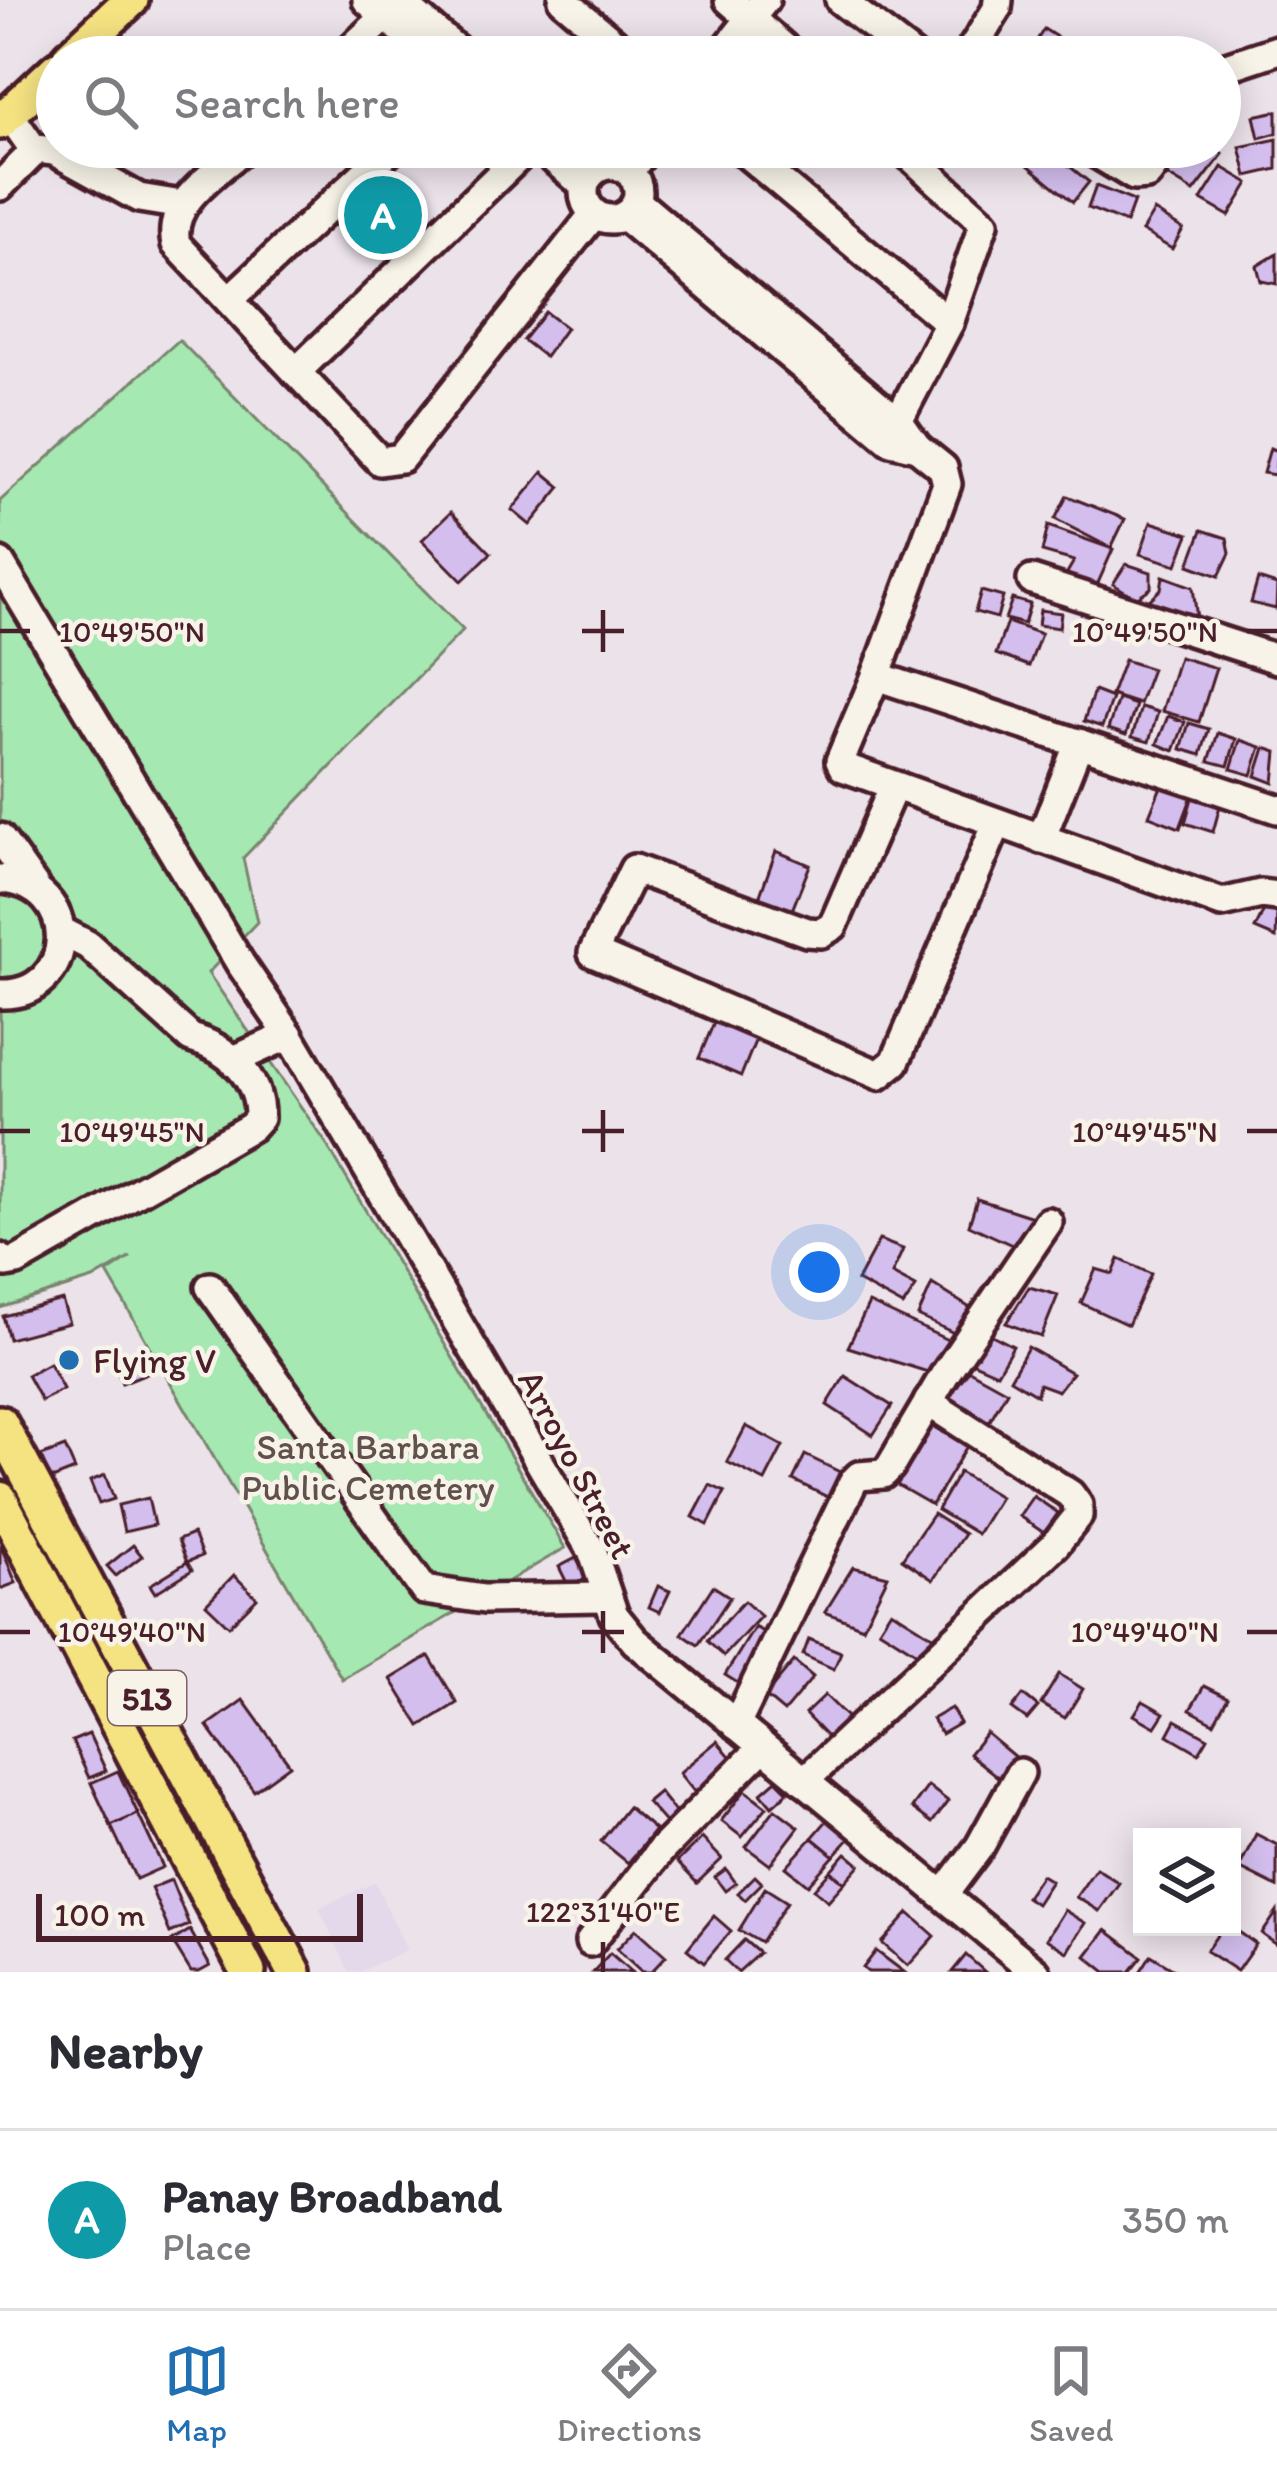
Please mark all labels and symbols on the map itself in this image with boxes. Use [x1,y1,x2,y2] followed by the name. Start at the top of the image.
[344,170,422,260] pin: A
[59,613,205,650] text: 10°49'50"N
[1072,613,1218,650] text: 10°49'50"N
[59,1113,205,1150] text: 10°49'45"N
[1072,1113,1218,1150] text: 10°49'45"N
[789,1242,849,1302] your location
[93,1339,216,1382] place label: Flying V
[56,1347,82,1373] marker: Flying V
[509,1362,645,1566] street label: Arroyo Street
[241,1425,495,1509] park label: Santa Barbara Public Cemetery
[58,1613,206,1650] text: 10°49'40"N
[1071,1613,1219,1650] text: 10°49'40"N
[108,1671,186,1725] road number: 513
[36,1888,363,1941] scale bar
[526,1893,680,1930] text: 122°31'40"E

